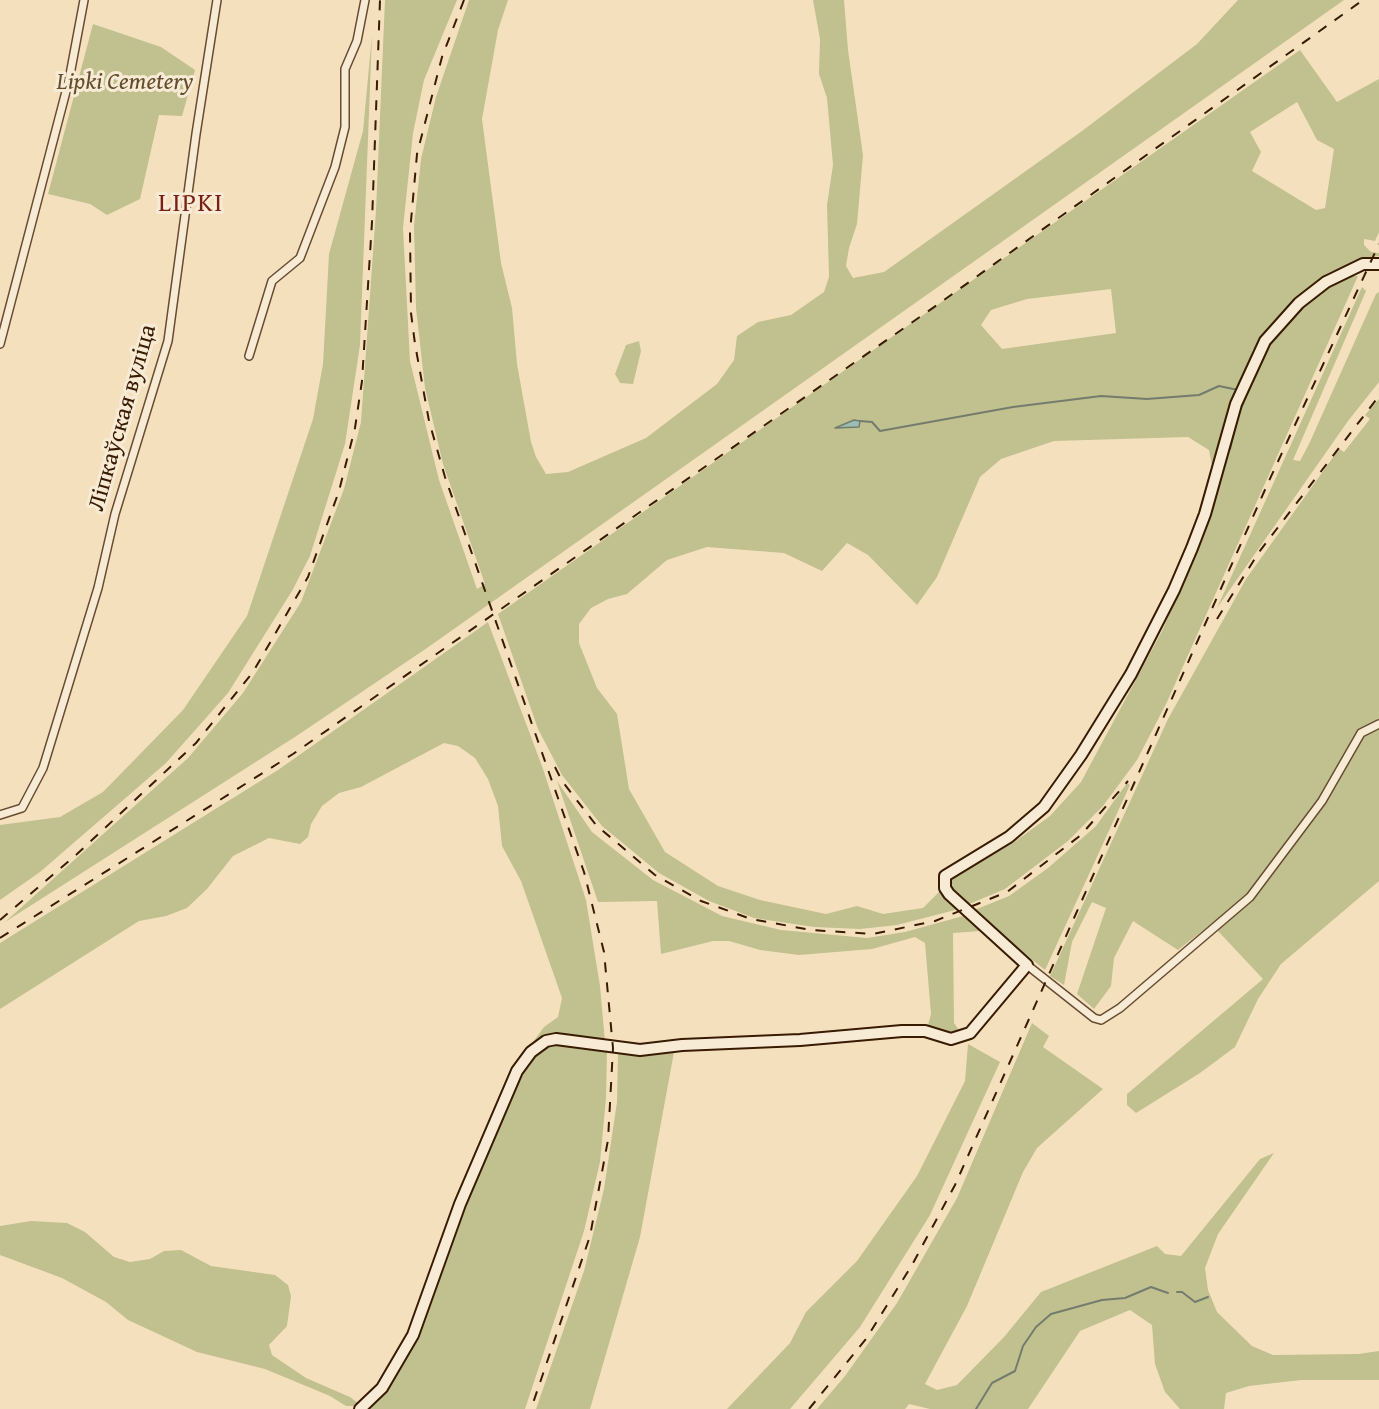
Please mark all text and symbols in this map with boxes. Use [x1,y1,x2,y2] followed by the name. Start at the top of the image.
[57,69,193,97] park label: Lipki Cemetery
[158,188,224,220] district label: LIPKI
[83,321,163,515] street label: Ліпкаўская вуліца

